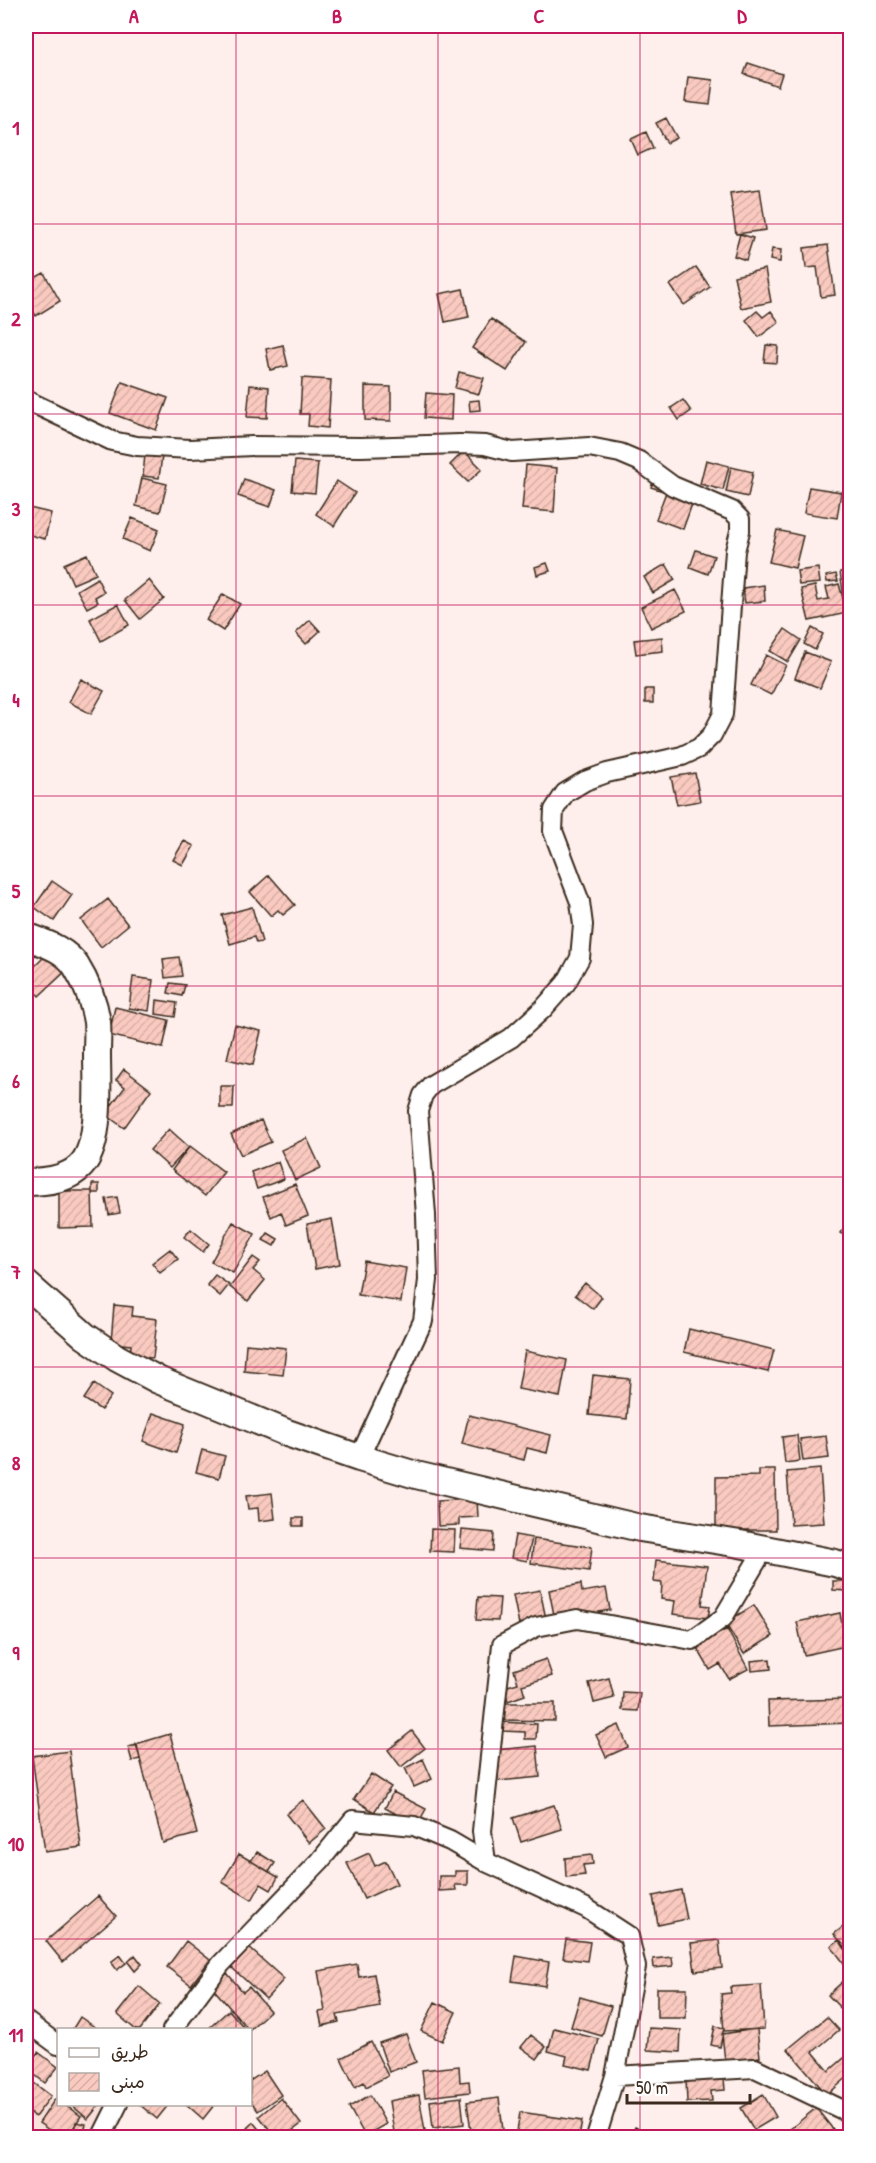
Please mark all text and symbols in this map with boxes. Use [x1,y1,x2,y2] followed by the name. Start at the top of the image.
[129,2,139,29] text: A
[332,2,342,29] text: B
[534,2,545,29] text: C
[737,2,747,29] text: D
[12,114,20,141] text: 1
[11,305,21,332] text: 2
[12,495,21,522] text: 3
[12,686,20,713] text: 4
[12,877,21,904] text: 5
[12,1067,20,1094] text: 6
[10,1258,21,1285] text: 7
[12,1449,21,1476] text: 8
[12,1639,20,1666] text: 9
[8,1830,24,1857] text: 10
[9,2021,23,2048] text: 11
[57,2028,252,2106] legend
[111,2039,149,2064] text: طريق
[627,2067,750,2105] scale bar
[111,2069,145,2094] text: مبنى
[636,2075,668,2100] text: 50 m

